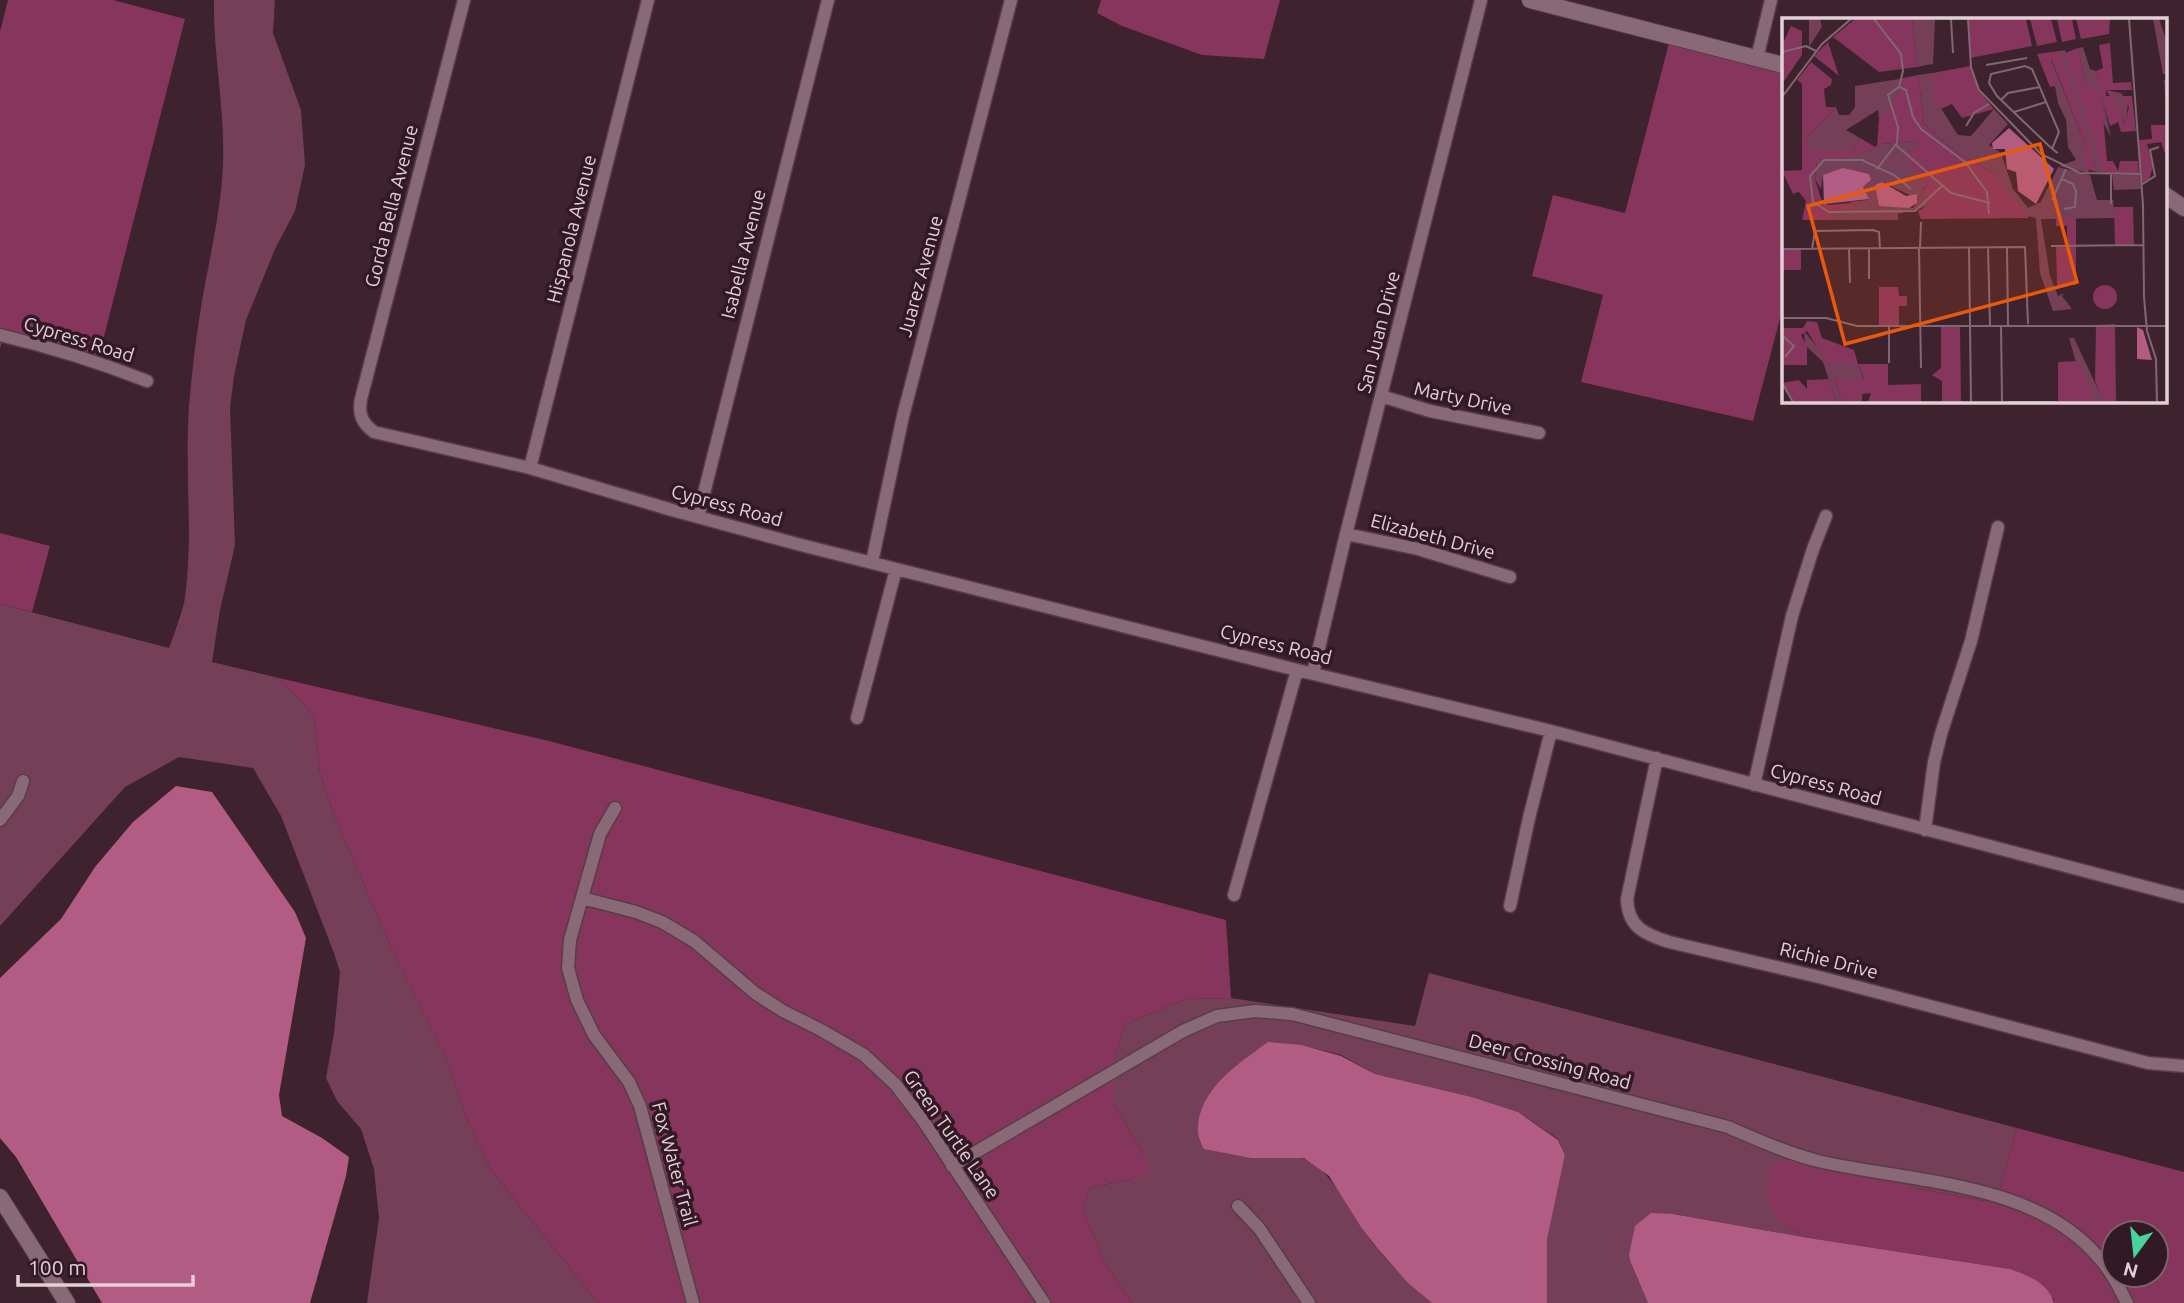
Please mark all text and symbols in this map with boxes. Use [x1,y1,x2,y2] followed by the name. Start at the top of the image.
[1782,18,2166,402] inset map
[360,122,422,290] street label: Gorda Bella Avenue
[542,153,600,305] street label: Hispanola Avenue
[716,187,770,321] street label: Isabella Avenue
[893,213,947,339] street label: Juarez Avenue
[1352,269,1404,395] street label: San Juan Drive
[21,312,137,366] street label: Cypress Road
[1412,377,1514,419] street label: Marty Drive
[669,480,785,530] street label: Cypress Road
[1368,509,1498,563] street label: Elizabeth Drive
[1218,620,1334,668] street label: Cypress Road
[1768,759,1884,809] street label: Cypress Road
[1778,937,1880,983] street label: Richie Drive
[1467,1029,1633,1093] street label: Deer Crossing Road
[899,1065,1005,1203] street label: Green Turtle Lane
[648,1099,702,1229] street label: Fox Water Trail
[2100,1219,2170,1289] north arrow
[18,1244,192,1288] scale bar
[28,1255,86,1279] text: 100 m
[2121,1258,2140,1283] text: N

